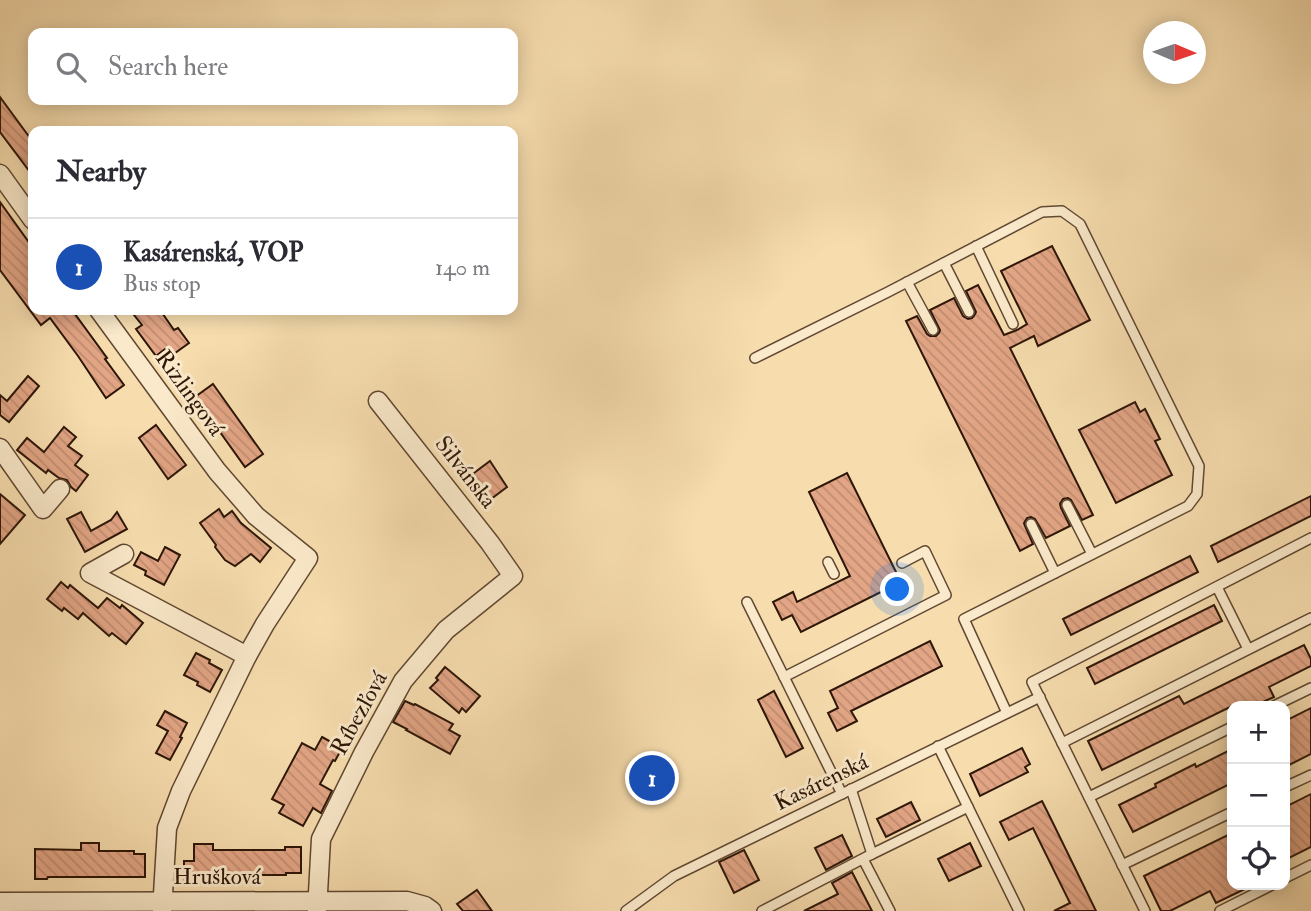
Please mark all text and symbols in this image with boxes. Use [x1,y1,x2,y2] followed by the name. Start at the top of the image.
[1143,21,1206,84] north arrow
[28,28,518,105] search box
[52,48,90,86] icon: search
[108,51,228,83] text: Search here
[56,153,146,190] text: Nearby
[123,237,303,269] text: Kasárenská, VOP
[75,253,83,282] text: 1
[435,253,490,282] text: 140 m
[123,269,201,298] text: Bus stop
[149,344,231,442] street label: Rizlingová
[429,430,504,514] street label: Silvánska
[880,572,914,606] your location
[324,666,394,760] street label: Ríbezľová
[1227,701,1290,890] map controls
[1227,701,1290,764] button: +
[769,747,873,817] street label: Kasárenská
[629,752,675,804] pin: 1
[1227,764,1290,827] button: −
[1227,827,1290,890] button: locate
[173,862,262,891] street label: Hrušková

